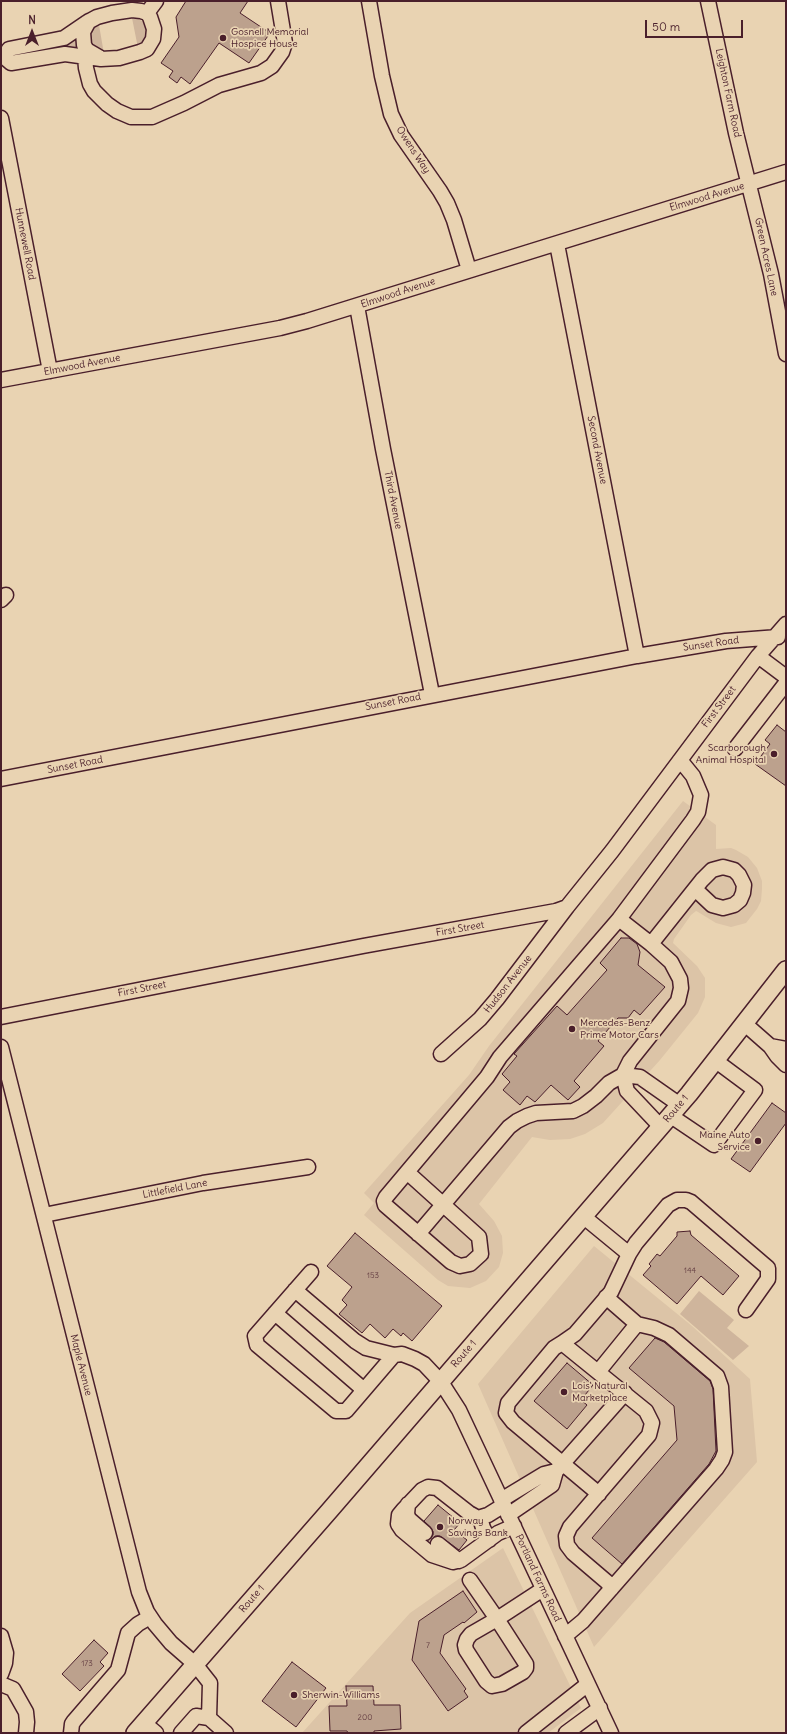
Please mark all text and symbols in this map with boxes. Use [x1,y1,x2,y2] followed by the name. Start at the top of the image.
[12,12,52,52] north arrow
[647,12,745,38] scale bar
[28,13,36,27] text: N
[652,19,680,34] text: 50 m
[231,26,309,50] place label: Gosnell Memorial Hospice House
[218,33,228,43] marker: Gosnell Memorial Hospice House
[713,47,743,139] street label: Leighton Farm Road
[393,124,433,176] street label: Owens Way
[668,180,746,214] street label: Elmwood Avenue
[12,207,38,281] street label: Hunnewell Road
[752,217,780,297] street label: Green Acres Lane
[359,275,437,311] street label: Elmwood Avenue
[43,352,121,378] street label: Elmwood Avenue
[585,415,609,485] street label: Second Avenue
[381,470,405,530] street label: Third Avenue
[682,634,740,654] street label: Sunset Road
[699,684,739,730] street label: First Street
[364,691,422,713] street label: Sunset Road
[696,742,766,766] place label: Scarborough Animal Hospital
[769,749,779,759] marker: Scarborough Animal Hospital
[46,754,104,776] street label: Sunset Road
[435,919,485,939] street label: First Street
[482,952,534,1016] street label: Hudson Avenue
[117,978,167,1000] street label: First Street
[580,1017,659,1040] place label: Mercedes-Benz Prime Motor Cars
[567,1024,577,1034] marker: Mercedes-Benz Prime Motor Cars
[661,1093,691,1125] street label: Route 1
[699,1129,750,1152] place label: Maine Auto Service
[753,1136,763,1146] marker: Maine Auto Service
[142,1177,208,1201] street label: Littlefield Lane
[684,1266,696,1276] house number: 144
[367,1271,379,1281] house number: 153
[68,1333,94,1397] street label: Maple Avenue
[449,1338,479,1370] street label: Route 1
[572,1380,628,1404] place label: Lois' Natural Marketplace
[559,1387,569,1397] marker: Lois' Natural Marketplace
[448,1515,508,1538] place label: Norway Savings Bank
[435,1522,445,1532] marker: Norway Savings Bank
[512,1532,564,1624] street label: Portland Farms Road
[237,1583,267,1615] street label: Route 1
[426,1641,430,1651] house number: 7
[81,1659,93,1669] house number: 173
[302,1689,380,1701] place label: Sherwin-Williams
[289,1690,299,1700] marker: Sherwin-Williams
[358,1713,372,1723] house number: 200

